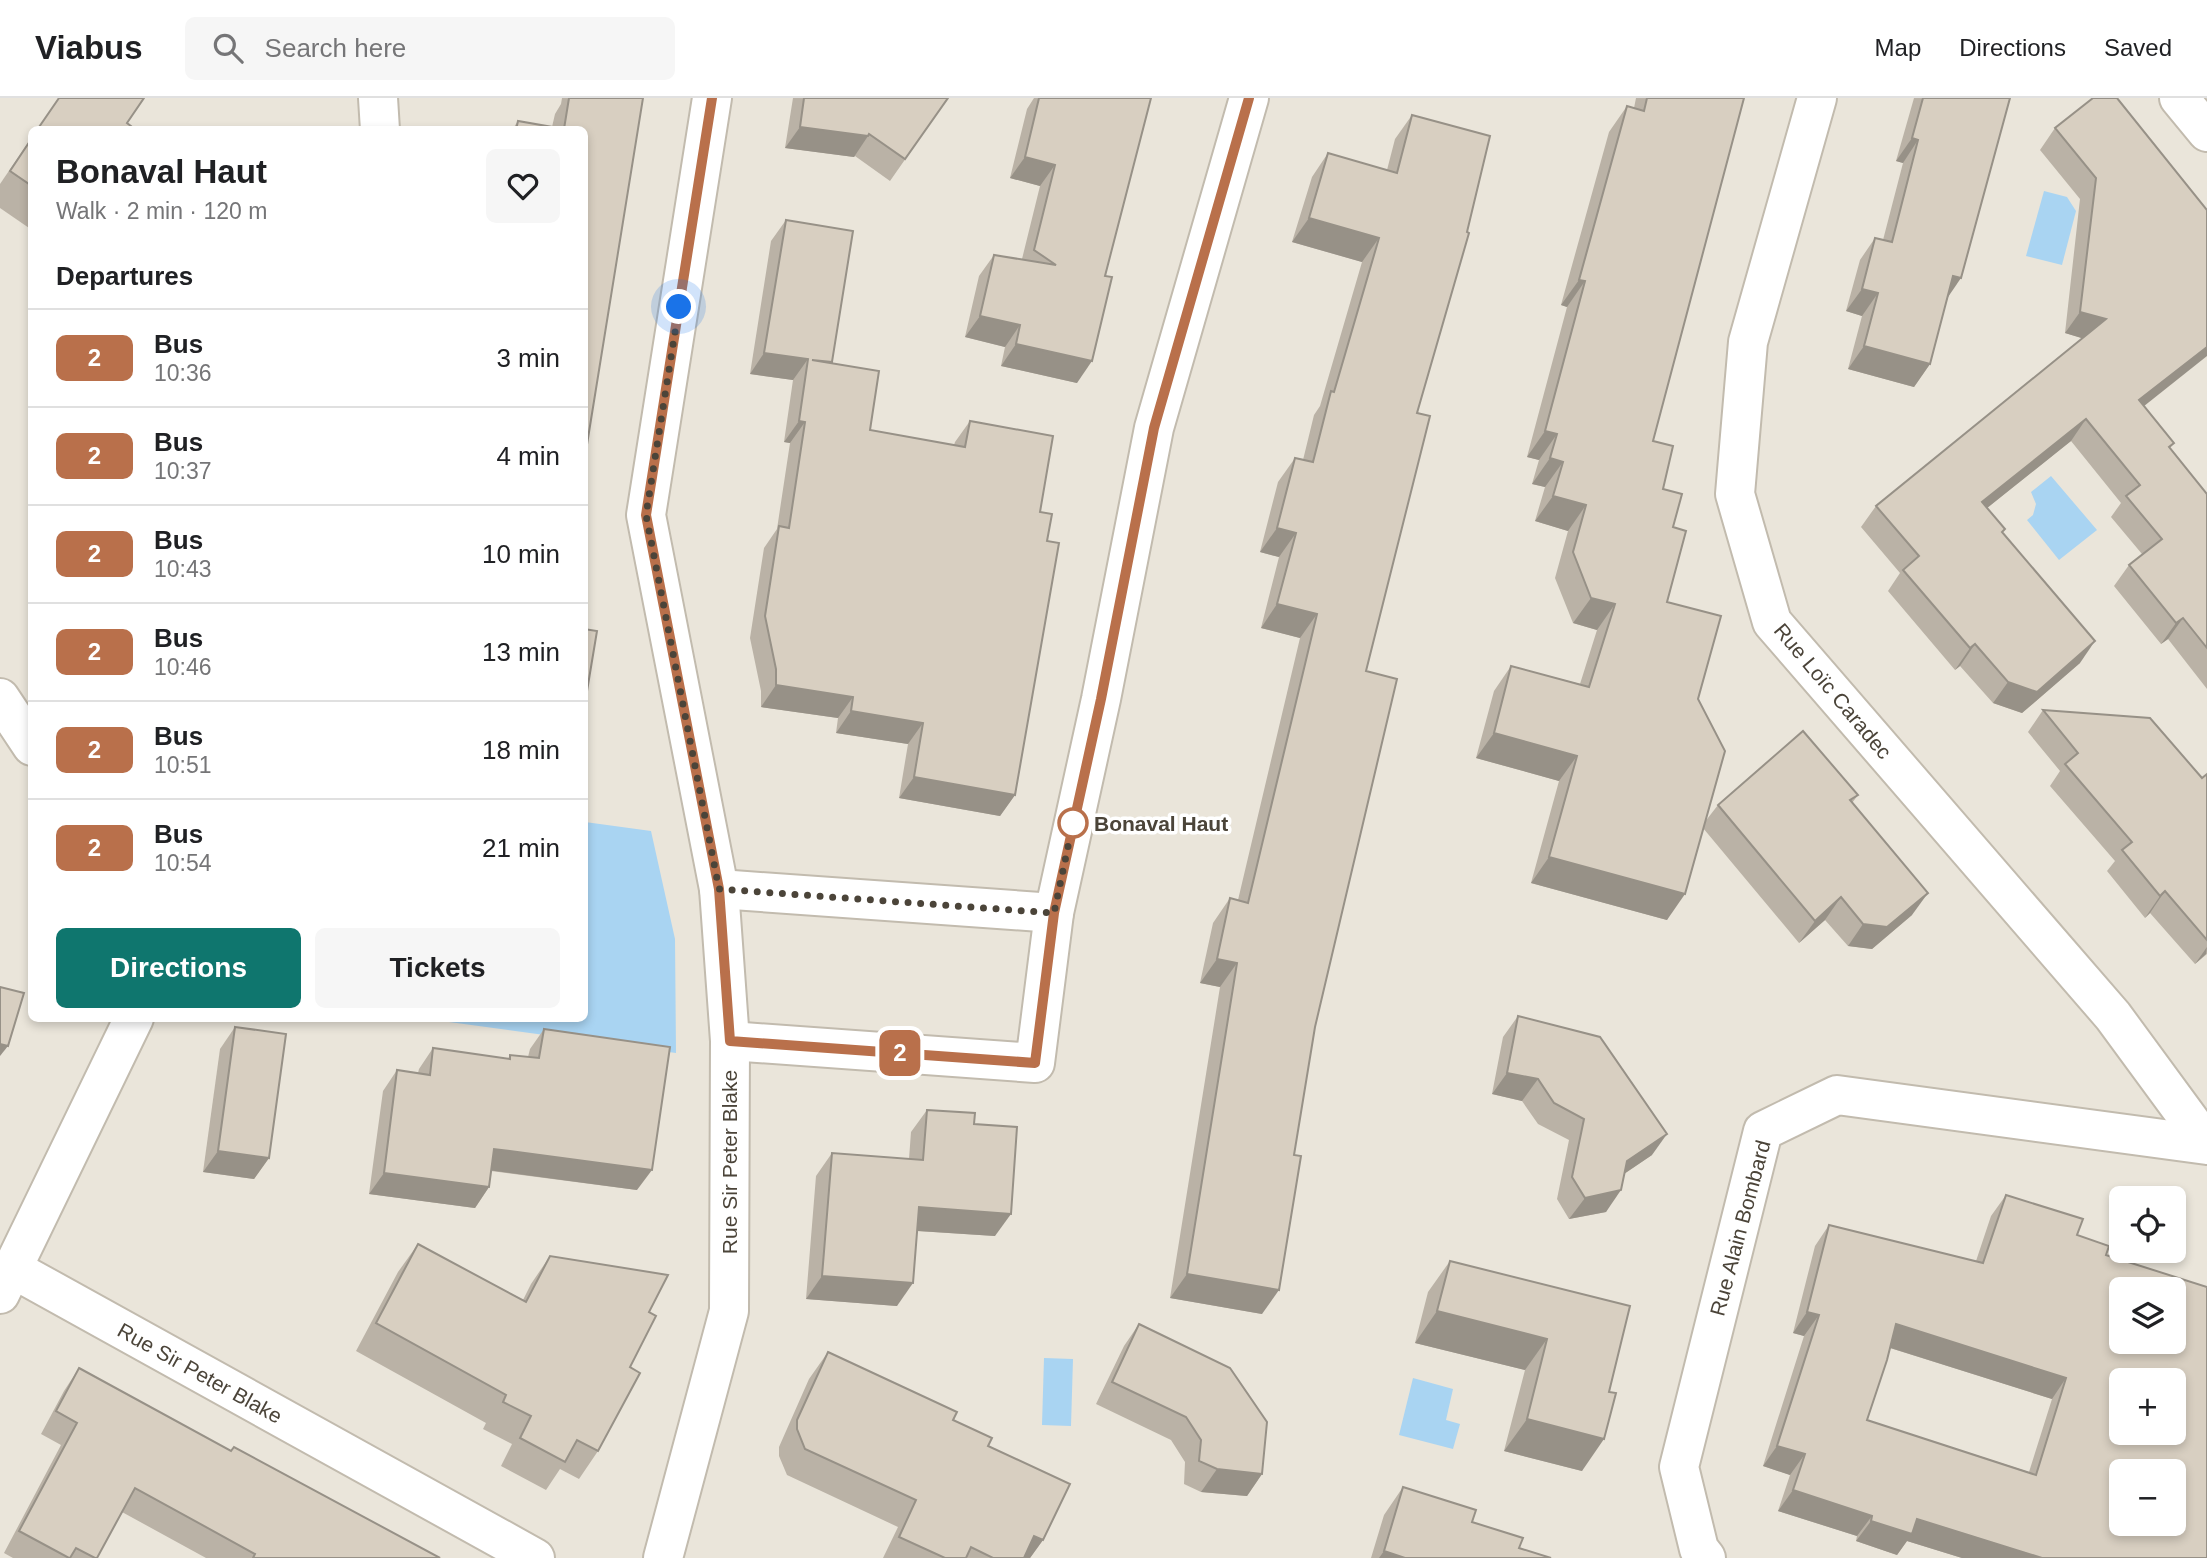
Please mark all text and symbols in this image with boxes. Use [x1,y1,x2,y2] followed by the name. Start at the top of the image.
[185,17,675,80] search box
[35,29,143,66] text: Viabus
[209,29,247,67] icon: search
[265,33,406,63] text: Search here
[1875,34,1921,61] text: Map
[1959,34,2066,61] text: Directions
[2104,34,2172,61] text: Saved
[486,149,560,223] button: heart
[56,153,267,190] text: Bonaval Haut
[56,198,267,224] text: Walk · 2 min · 120 m
[56,261,193,291] text: Departures
[661,289,696,324] your location
[154,329,203,359] text: Bus
[496,343,560,373] text: 3 min
[88,344,101,371] text: 2
[154,360,212,386] text: 10:36
[154,427,203,457] text: Bus
[496,441,560,471] text: 4 min
[88,442,101,469] text: 2
[154,458,212,484] text: 10:37
[154,525,203,555] text: Bus
[482,539,560,569] text: 10 min
[88,540,101,567] text: 2
[154,556,212,582] text: 10:43
[1770,619,1896,763] street label: Rue Loïc Caradec
[154,623,203,653] text: Bus
[482,637,560,667] text: 13 min
[88,638,101,665] text: 2
[154,654,212,680] text: 10:46
[154,721,203,751] text: Bus
[482,735,560,765] text: 18 min
[88,736,101,763] text: 2
[154,752,212,778] text: 10:51
[1058,808,1088,838] marker: Bonaval Haut
[1094,812,1228,835] place label: Bonaval Haut
[154,819,203,849] text: Bus
[482,833,560,863] text: 21 min
[88,834,101,861] text: 2
[154,850,212,876] text: 10:54
[56,928,301,1008] button: Directions
[315,928,560,1008] button: Tickets
[877,1030,923,1076] line badge: 2
[893,1039,907,1066] text: 2
[718,1070,741,1254] street label: Rue Sir Peter Blake
[1705,1138,1775,1318] street label: Rue Alain Bombard
[2109,1186,2186,1536] map controls
[2109,1186,2186,1263] button: locate
[2109,1277,2186,1354] button: layers
[114,1318,286,1428] street label: Rue Sir Peter Blake
[2109,1368,2186,1445] button: +
[2109,1459,2186,1536] button: −

